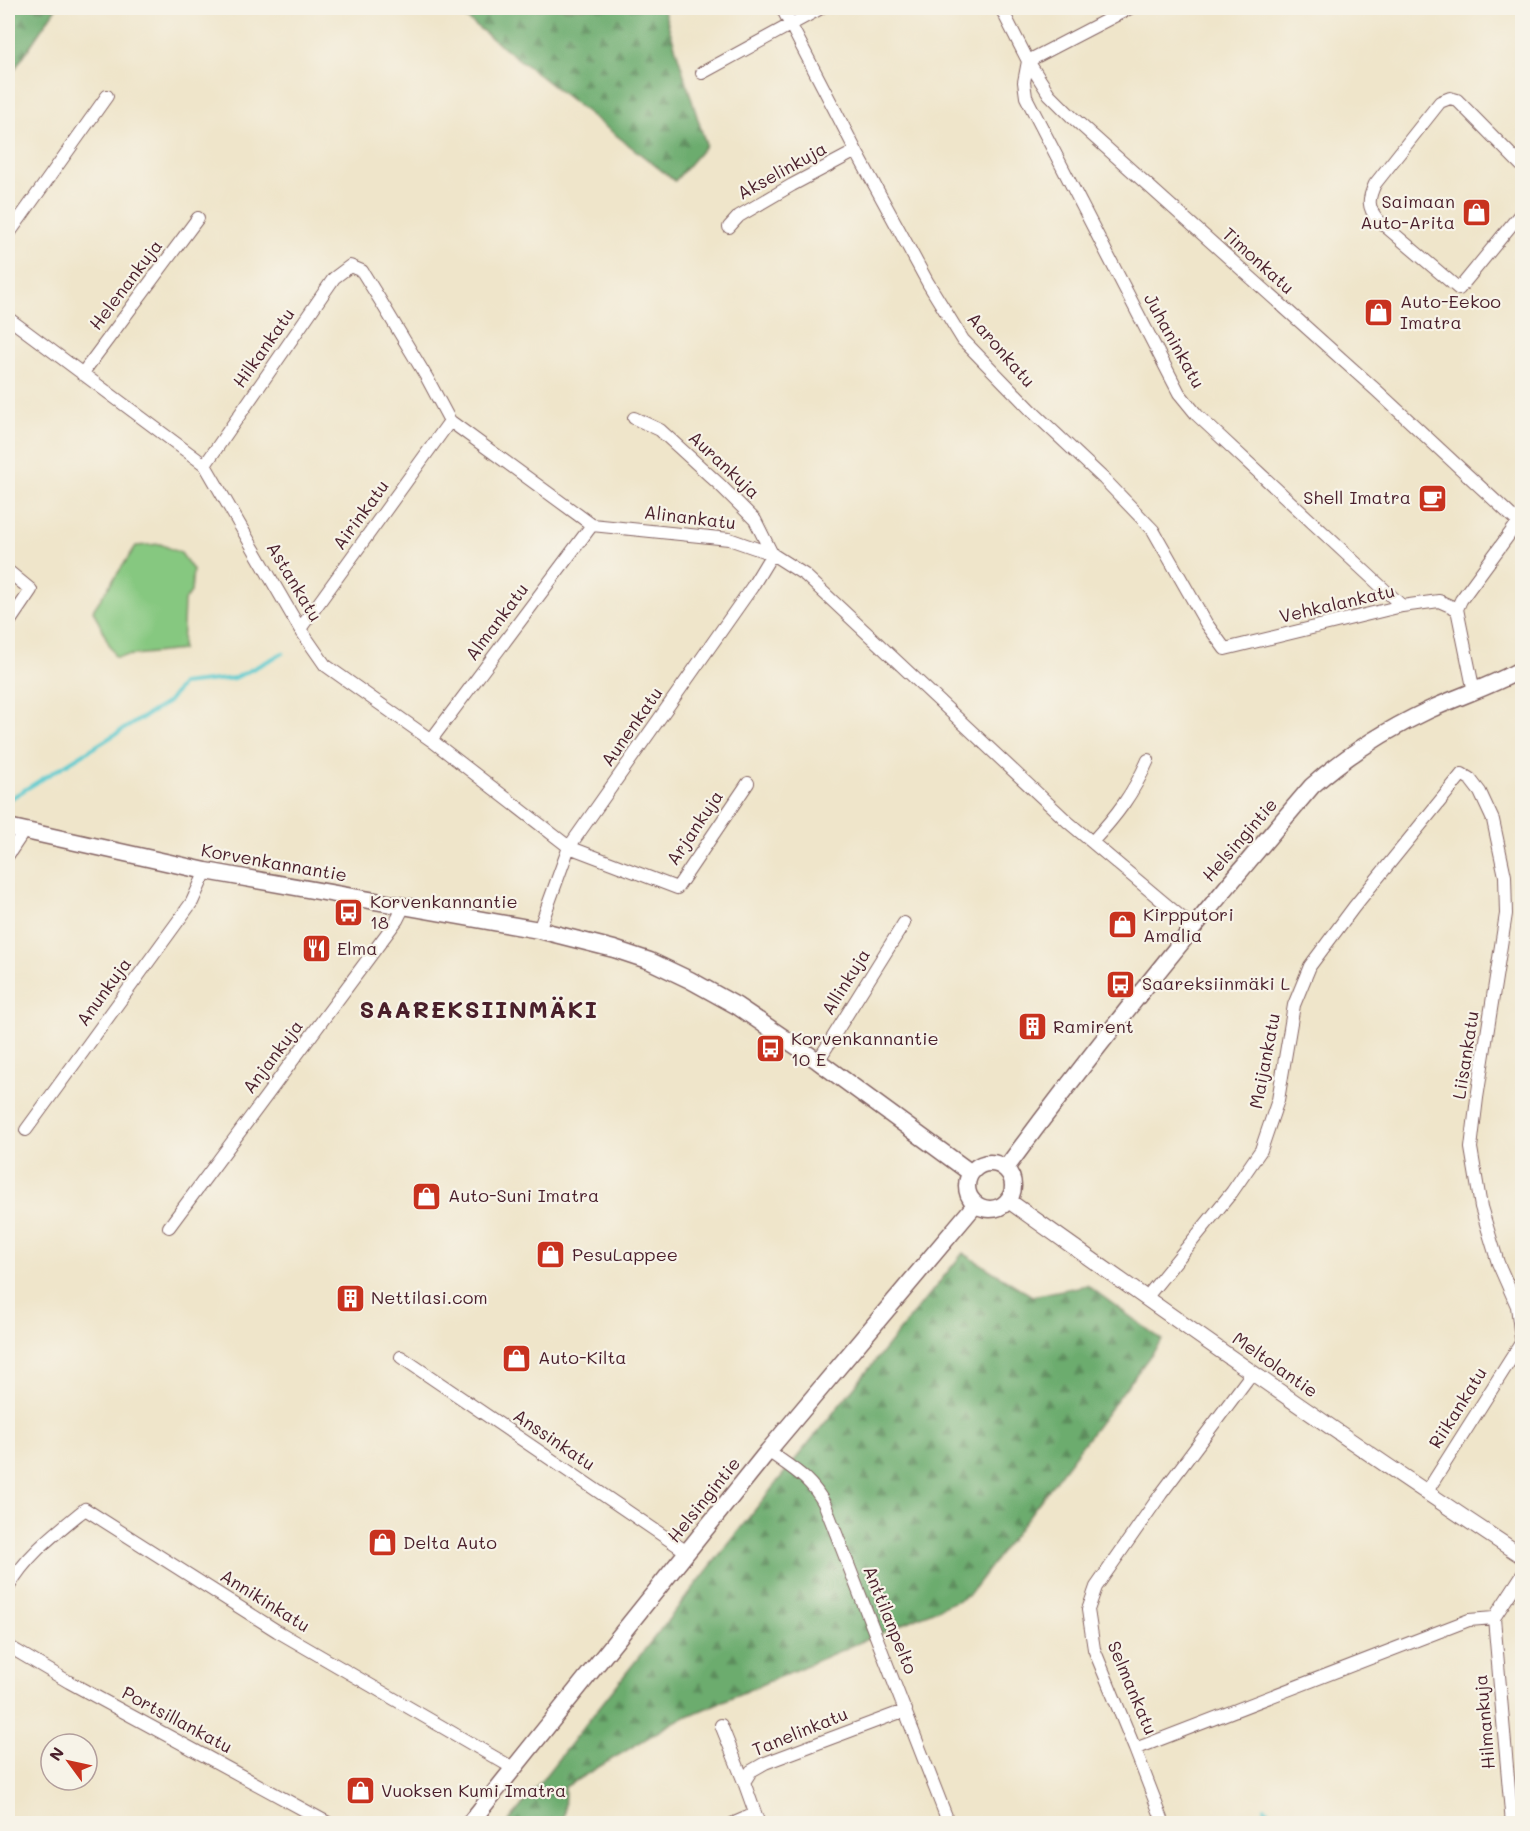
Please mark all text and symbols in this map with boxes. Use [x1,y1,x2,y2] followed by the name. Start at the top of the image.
[733,136,830,205] street label: Akselinkuja
[1360,189,1455,234] place label: Saimaan Auto-Arita
[1460,196,1492,228] shop icon: Saimaan Auto-Arita
[1218,222,1300,299] street label: Timonkatu
[83,234,167,335] street label: Helenankuja
[1139,289,1211,392] street label: Juhaninkatu
[1400,289,1501,334] place label: Auto-Eekoo Imatra
[1363,296,1395,328] shop icon: Auto-Eekoo Imatra
[227,303,299,392] street label: Hilkankatu
[963,307,1041,392] street label: Aaronkatu
[684,425,765,503] street label: Aurankuja
[327,475,394,554] street label: Airinkatu
[1416,482,1448,514] cafe icon: Shell Imatra
[1303,485,1411,509] place label: Shell Imatra
[643,499,737,535] street label: Alinankatu
[262,537,328,626] street label: Astankatu
[459,578,533,665] street label: Almankatu
[1277,578,1397,628] street label: Vehkalankatu
[595,682,667,771] street label: Aunenkatu
[660,785,728,870] street label: Arjankuja
[1196,793,1282,886] street label: Helsingintie
[199,837,349,887] street label: Korvenkannantie
[370,889,518,934] place label: Korvenkannantie 18
[333,896,365,928] bus stop icon: Korvenkannantie 18
[1143,902,1234,947] place label: Kirpputori Amalia
[1106,909,1138,941] shop icon: Kirpputori Amalia
[300,933,332,965] restaurant icon: Elma
[337,936,377,960] place label: Elma
[815,944,875,1019] street label: Allinkuja
[70,952,136,1030] street label: Anunkuja
[1105,968,1137,1000] bus stop icon: Saareksiinmäki L
[1142,971,1290,995] place label: Saareksiinmäki L
[359,993,599,1024] district label: SAAREKSIINMÄKI
[1446,1009,1484,1101] street label: Liisankatu
[1016,1011,1048,1043] building icon: Ramirent
[1243,1011,1285,1111] street label: Maijankatu
[1053,1014,1134,1038] place label: Ramirent
[237,1015,308,1098] street label: Anjankuja
[791,1026,939,1071] place label: Korvenkannantie 10 E
[754,1033,786,1065] bus stop icon: Korvenkannantie 10 E
[411,1180,443,1212] shop icon: Auto-Suni Imatra
[448,1183,599,1207] place label: Auto-Suni Imatra
[535,1239,567,1271] shop icon: PesuLappee
[572,1242,678,1266] place label: PesuLappee
[334,1282,366,1314] building icon: Nettilasi.com
[371,1285,488,1309] place label: Nettilasi.com
[1228,1326,1323,1402] street label: Meltolantie
[501,1342,533,1374] shop icon: Auto-Kilta
[538,1345,627,1369] place label: Auto-Kilta
[1423,1362,1492,1453] street label: Riikankatu
[509,1403,600,1475] street label: Anssinkatu
[661,1452,745,1547] street label: Helsingintie
[366,1527,398,1559] shop icon: Delta Auto
[403,1530,497,1554] place label: Delta Auto
[858,1562,924,1678] street label: Anttilanpelto
[216,1563,315,1637] street label: Annikinkatu
[1102,1637,1163,1738] street label: Selmankatu
[1468,1674,1500,1770] street label: Hilmankuja
[118,1680,237,1758] street label: Portsillankatu
[748,1701,851,1761] street label: Tanelinkatu
[39,1732,99,1792] north arrow
[44,1743,68,1764] text: N
[344,1775,376,1807] shop icon: Vuoksen Kumi Imatra
[381,1778,566,1802] place label: Vuoksen Kumi Imatra

